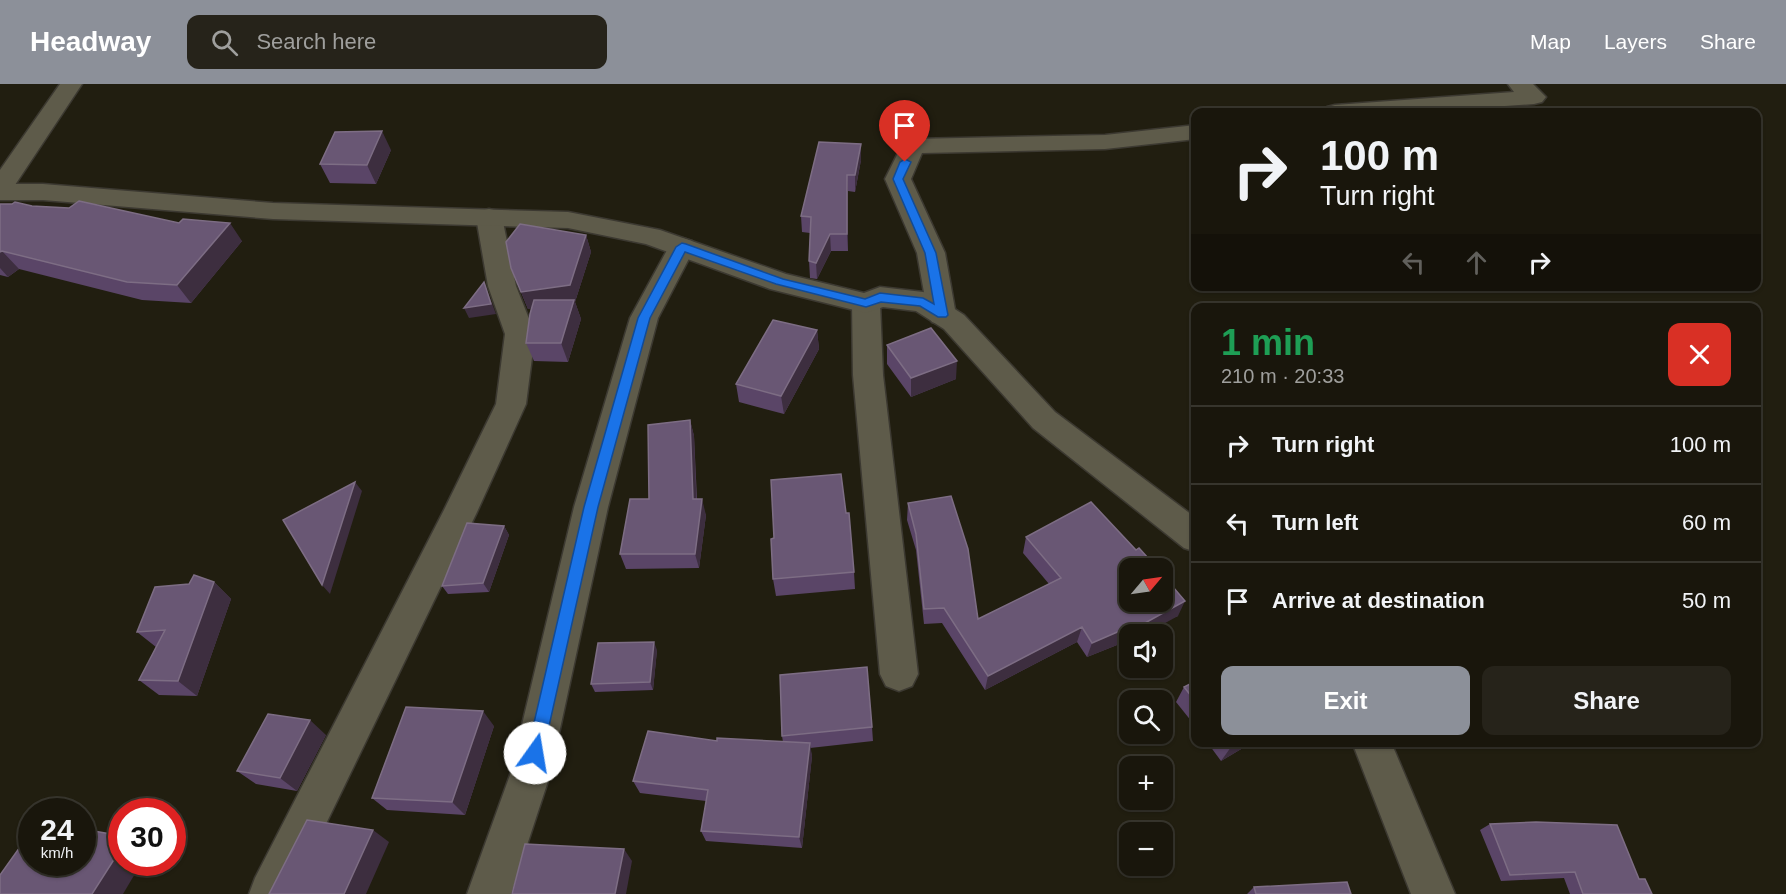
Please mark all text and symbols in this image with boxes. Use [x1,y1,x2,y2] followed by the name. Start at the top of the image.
[187,15,607,69] search box
[30,26,151,57] text: Headway
[208,26,241,59] icon: search
[256,29,376,54] text: Search here
[1530,30,1571,53] text: Map
[1604,30,1667,53] text: Layers
[1700,30,1756,53] text: Share
[879,100,930,162] pin
[888,109,921,142] icon: arrive
[1221,132,1299,210] icon: right
[1320,132,1439,179] text: 100 m
[1320,181,1435,211] text: Turn right
[1397,246,1430,279] icon: left
[1460,246,1493,279] icon: ahead
[1523,246,1556,279] icon: right
[1221,322,1315,363] text: 1 min
[1668,323,1731,386] button: close
[1221,365,1344,387] text: 210 m · 20:33
[1221,429,1254,462] icon: right
[1272,432,1374,457] text: Turn right
[1670,432,1731,457] text: 100 m
[1221,507,1254,540] icon: left
[1272,510,1358,535] text: Turn left
[1682,510,1731,535] text: 60 m
[1119,558,1173,612] north arrow
[1119,558,1173,876] map controls
[1221,585,1254,618] icon: arrive
[1272,588,1485,613] text: Arrive at destination
[1682,588,1731,613] text: 50 m
[1119,624,1173,678] button: sound
[1221,666,1470,735] button: Exit
[1482,666,1731,735] button: Share
[1119,690,1173,744] button: search
[503,721,567,785] position arrow
[1119,756,1173,810] button: +
[108,798,186,876] speed limit sign: 30
[40,813,74,846] text: 24
[1119,822,1173,876] button: −
[41,844,73,861] text: km/h

